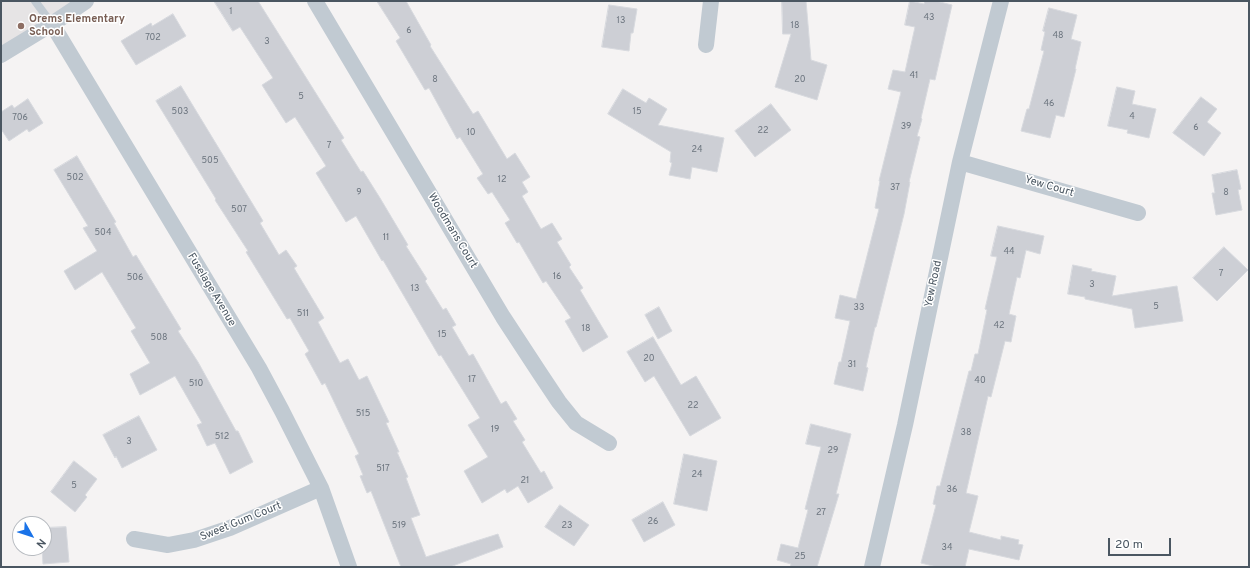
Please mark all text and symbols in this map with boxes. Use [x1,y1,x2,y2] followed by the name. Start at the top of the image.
[229,7,233,17] house number: 1
[29,13,125,39] place label: Orems Elementary School
[923,13,935,23] house number: 43
[617,16,625,26] house number: 13
[16,21,26,31] marker: Orems Elementary School
[791,21,799,31] house number: 18
[406,26,412,36] house number: 6
[1052,31,1064,41] house number: 48
[145,33,161,43] house number: 702
[264,37,270,47] house number: 3
[910,71,918,81] house number: 41
[432,75,438,85] house number: 8
[794,75,806,85] house number: 20
[298,92,304,102] house number: 5
[1044,99,1054,109] house number: 46
[172,107,188,117] house number: 503
[633,107,641,117] house number: 15
[1129,112,1135,122] house number: 4
[12,113,28,123] house number: 706
[901,122,911,132] house number: 39
[1193,123,1199,133] house number: 6
[757,126,769,136] house number: 22
[466,128,476,138] house number: 10
[327,141,331,151] house number: 7
[691,145,703,155] house number: 24
[202,156,218,166] house number: 505
[67,173,83,183] house number: 502
[1023,174,1075,200] street label: Yew Court
[498,175,506,185] house number: 12
[890,183,900,193] house number: 37
[356,188,362,198] house number: 9
[1223,188,1229,198] house number: 8
[424,191,480,271] street label: Woodmans Court
[231,205,247,215] house number: 507
[95,228,111,238] house number: 504
[383,233,389,243] house number: 11
[1003,247,1015,257] house number: 44
[184,251,238,329] street label: Fuselage Avenue
[923,259,945,309] street label: Yew Road
[1219,269,1223,279] house number: 7
[553,272,561,282] house number: 16
[127,273,143,283] house number: 506
[1089,280,1095,290] house number: 3
[411,284,419,294] house number: 13
[1153,302,1159,312] house number: 5
[854,303,864,313] house number: 33
[297,309,309,319] house number: 511
[993,321,1005,331] house number: 42
[582,324,590,334] house number: 18
[438,330,446,340] house number: 15
[151,333,167,343] house number: 508
[643,354,655,364] house number: 20
[848,360,856,370] house number: 31
[468,375,476,385] house number: 17
[974,376,986,386] house number: 40
[189,379,203,389] house number: 510
[687,401,699,411] house number: 22
[356,409,370,419] house number: 515
[491,425,499,435] house number: 19
[961,428,971,438] house number: 38
[215,432,229,442] house number: 512
[126,437,132,447] house number: 3
[828,446,838,456] house number: 29
[376,464,390,474] house number: 517
[691,470,703,480] house number: 24
[521,476,529,486] house number: 21
[71,481,77,491] house number: 5
[947,485,957,495] house number: 36
[198,500,284,544] street label: Sweet Gum Court
[816,508,826,518] house number: 27
[12,516,52,556] north arrow
[648,517,658,527] house number: 26
[392,521,406,531] house number: 519
[562,521,572,531] house number: 23
[1110,530,1173,556] scale bar
[33,535,48,550] text: N
[1115,537,1143,553] text: 20 m
[941,543,953,553] house number: 34
[794,552,806,562] house number: 25

